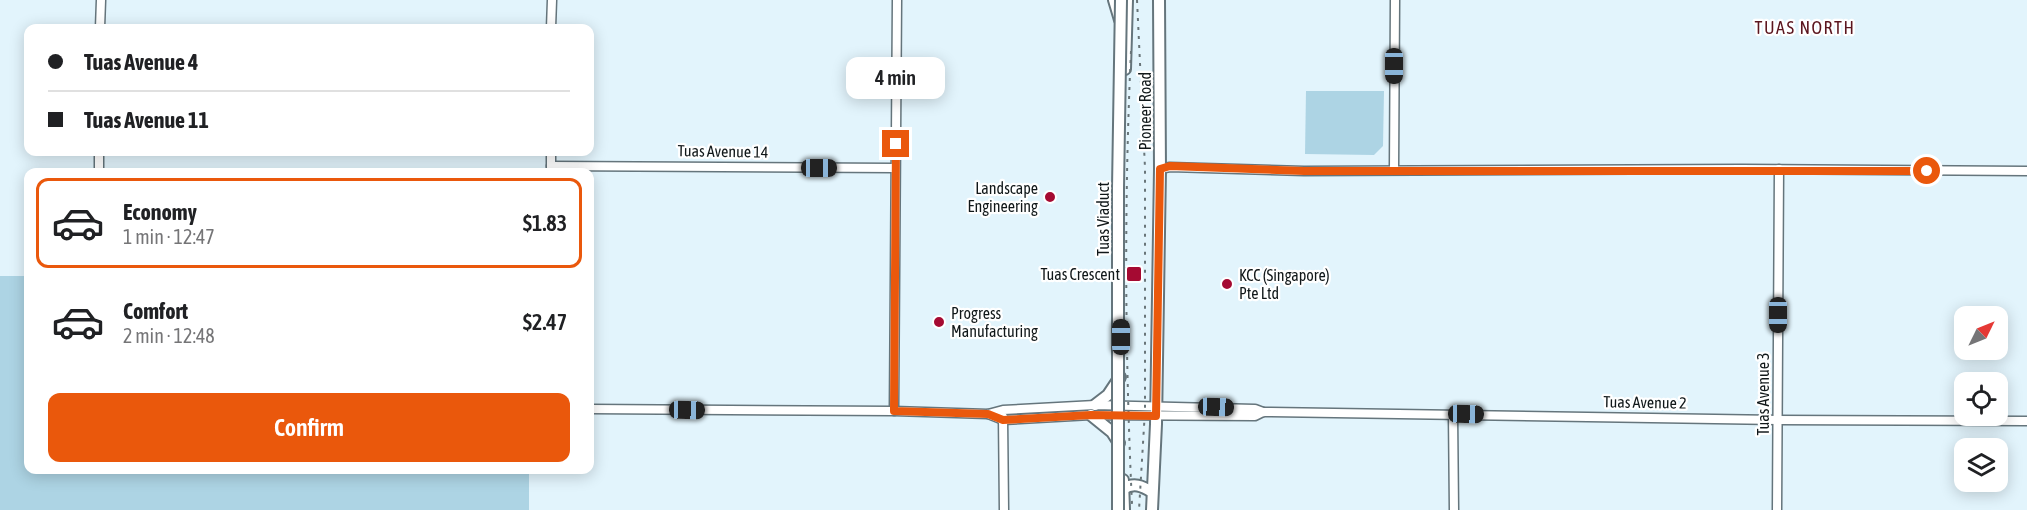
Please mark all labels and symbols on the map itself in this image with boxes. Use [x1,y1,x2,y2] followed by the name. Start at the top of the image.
[1755,17,1855,38] district label: TUAS NORTH
[1385,48,1403,84] car
[846,57,946,99] callout: 4 min
[1136,72,1154,150] street label: Pioneer Road
[882,130,909,157] route end
[677,141,769,161] street label: Tuas Avenue 14
[1913,157,1940,184] route start
[801,159,837,177] car
[968,179,1038,216] place label: Landscape Engineering
[1094,182,1112,256] street label: Tuas Viaduct
[1043,190,1057,204] marker: Landscape Engineering
[1040,265,1120,283] place label: Tuas Crescent
[1125,265,1143,283] marker: Tuas Crescent
[1239,266,1330,302] place label: KCC (Singapore) Pte Ltd
[1220,277,1234,291] marker: KCC (Singapore) Pte Ltd
[1769,297,1787,333] car
[951,304,1038,341] place label: Progress Manufacturing
[1954,306,2008,360] north arrow
[932,315,946,329] marker: Progress Manufacturing
[1112,319,1130,355] car
[1754,352,1772,436] street label: Tuas Avenue 3
[1603,392,1687,412] street label: Tuas Avenue 2
[1198,397,1234,417] car
[669,401,705,419] car
[1448,405,1484,423] car

